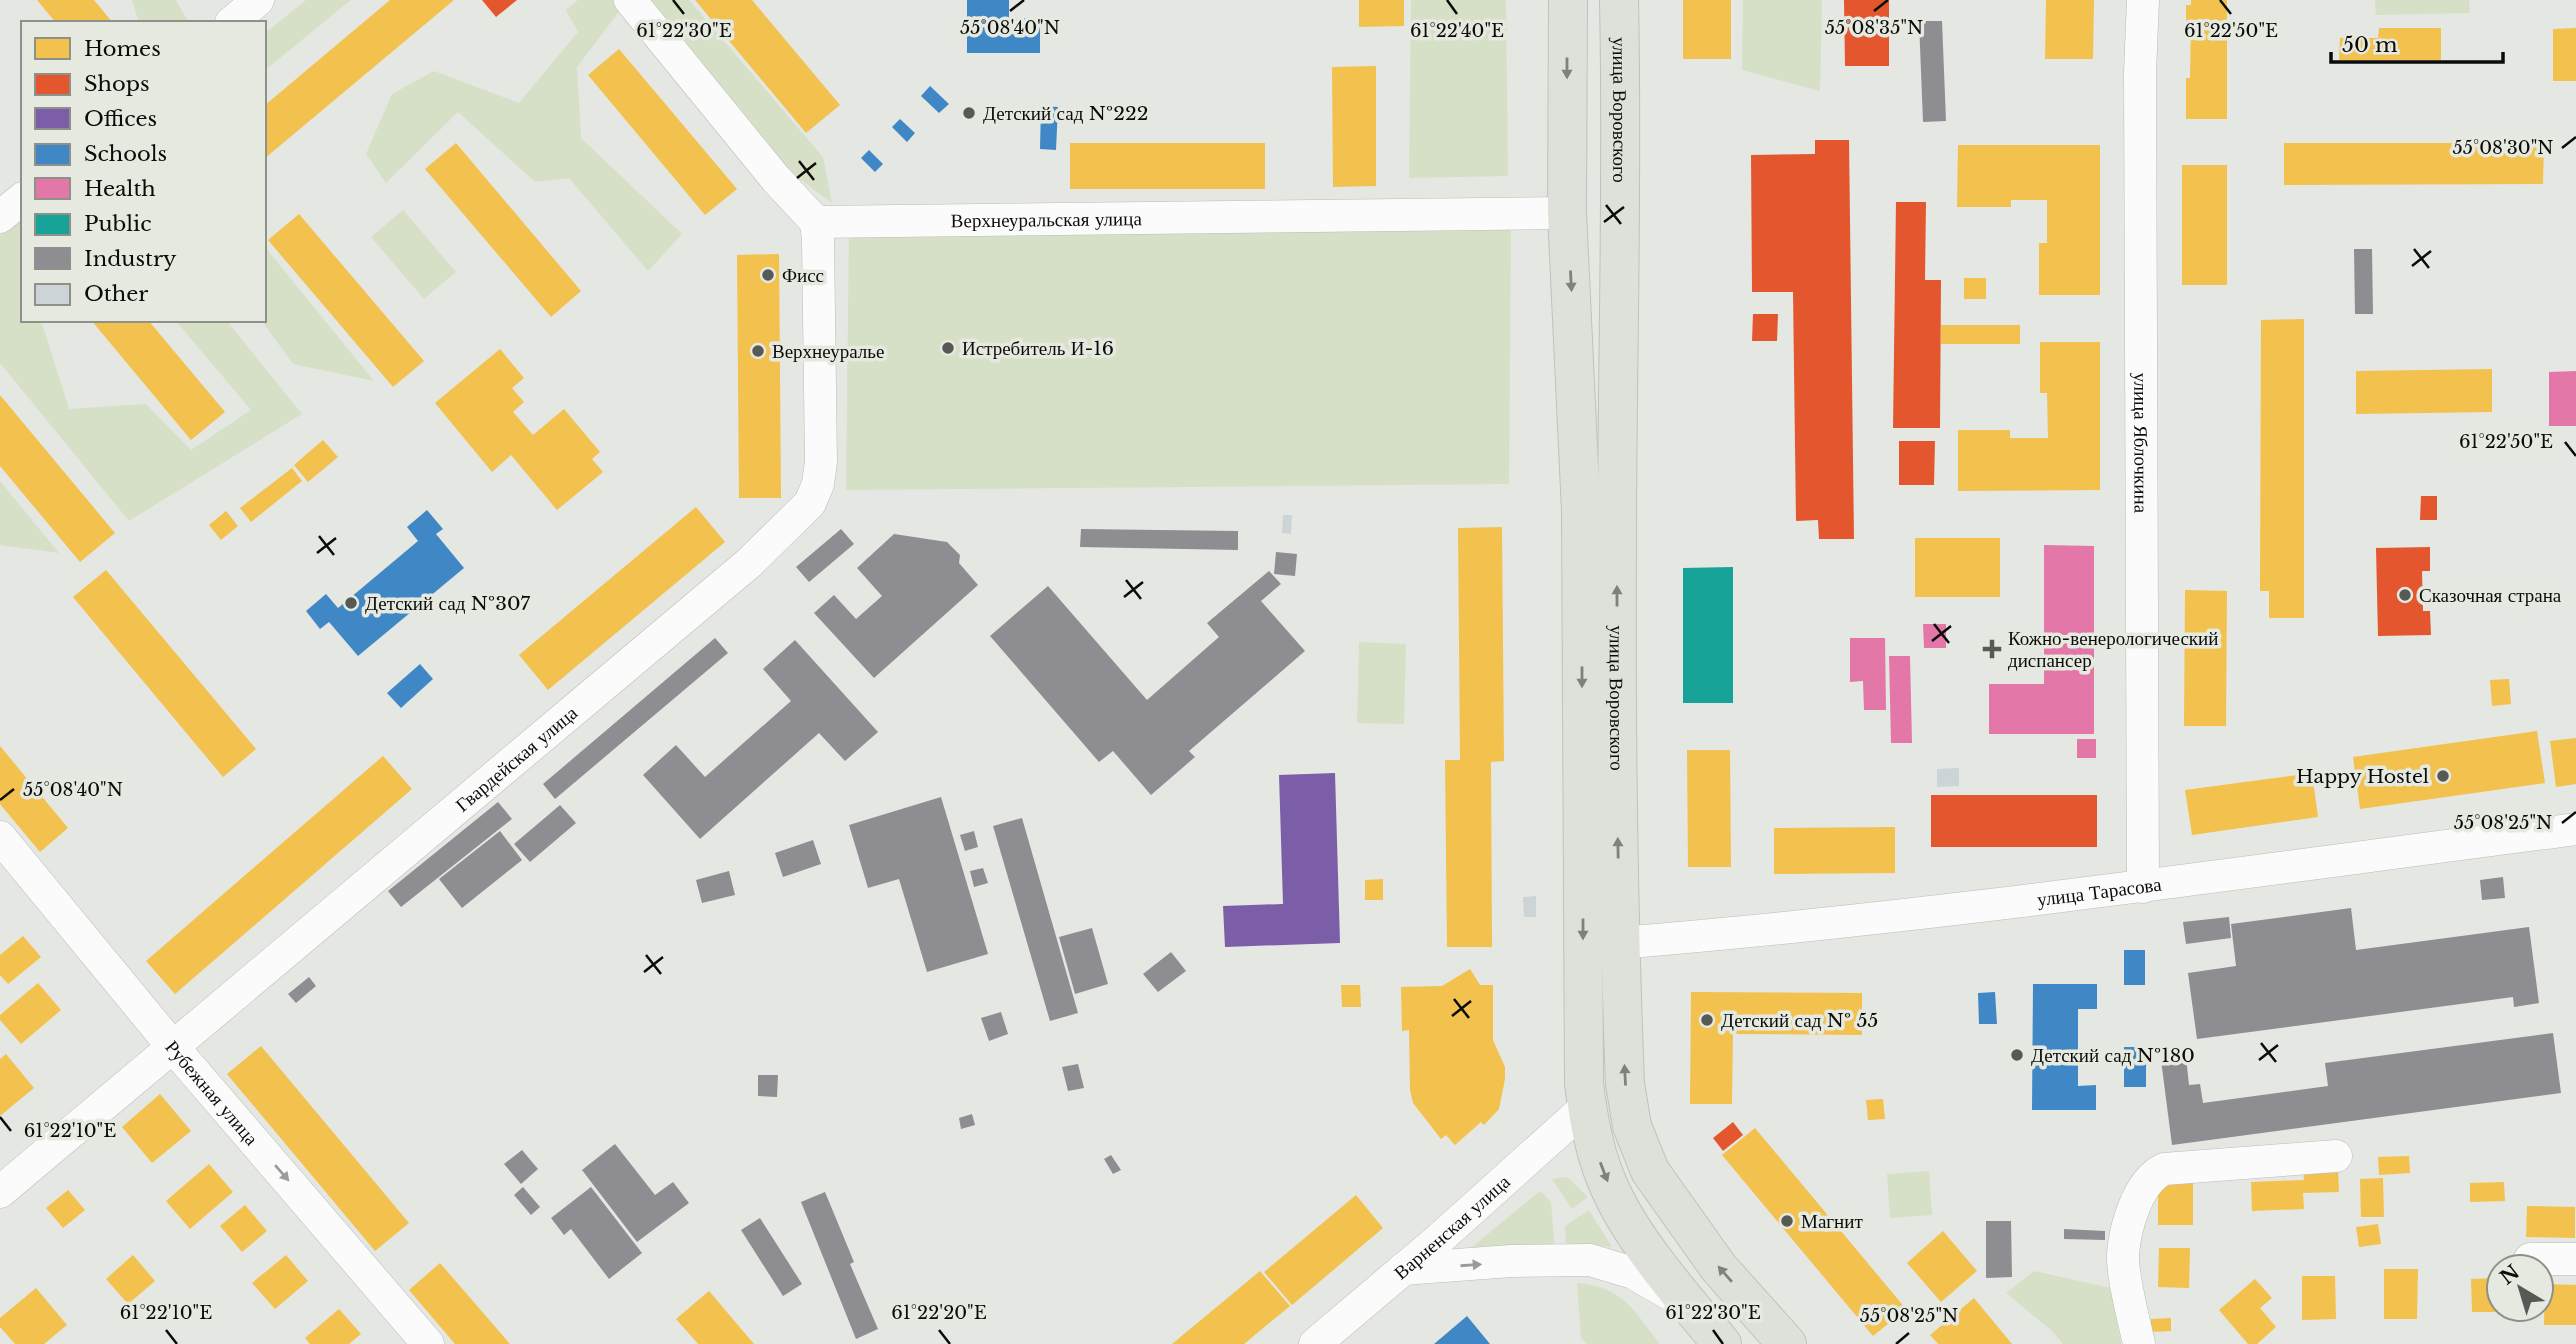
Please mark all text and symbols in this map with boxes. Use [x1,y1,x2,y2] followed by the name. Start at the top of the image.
[960,17,1060,39] text: 55°08'40"N
[1825,17,1923,39] text: 55°08'35"N
[636,20,732,42] text: 61°22'30"E
[1410,20,1504,42] text: 61°22'40"E
[2184,20,2278,42] text: 61°22'50"E
[21,21,266,322] legend
[2331,21,2502,65] scale bar
[2342,32,2398,58] text: 50 m
[84,36,161,62] text: Homes
[1608,37,1631,183] street label: улица Воровского
[1561,57,1573,79] one-way arrow
[84,71,150,97] text: Shops
[983,102,1148,125] place label: Детский сад №222
[961,105,977,121] marker: Детский сад №222
[84,106,157,132] text: Offices
[2452,137,2554,159] text: 55°08'30"N
[84,141,167,167] text: Schools
[84,176,156,202] text: Health
[951,207,1142,232] street label: Верхнеуральская улица
[84,211,151,237] text: Public
[84,246,177,272] text: Industry
[782,264,824,287] place label: Фисс
[760,267,776,283] marker: Фисс
[1565,270,1576,292] one-way arrow
[84,281,148,307] text: Other
[962,337,1114,360] place label: Истребитель И-16
[772,340,884,363] place label: Верхнеуралье
[940,340,956,356] marker: Истребитель И-16
[750,343,766,359] marker: Верхнеуралье
[2129,373,2153,514] street label: улица Яблочкина
[2459,431,2553,453] text: 61°22'50"E
[2419,584,2562,607] place label: Сказочная страна
[1611,585,1623,607] one-way arrow
[2397,587,2413,603] marker: Сказочная страна
[365,592,531,615] place label: Детский сад №307
[343,595,359,611] marker: Детский сад №307
[1605,625,1628,771] street label: улица Воровского
[2008,627,2218,672] place label: Кожно-венерологический диспансер
[1982,639,2002,659] marker: Кожно-венерологический диспансер
[1576,666,1588,688] one-way arrow
[451,701,582,817] street label: Гвардейская улица
[2296,765,2429,788] place label: Happy Hostel
[2435,768,2451,784] marker: Happy Hostel
[23,779,123,801] text: 55°08'40"N
[2454,812,2552,834] text: 55°08'25"N
[1612,837,1624,859] one-way arrow
[2036,873,2163,911] street label: улица Тарасова
[1577,918,1589,940] one-way arrow
[1721,1009,1878,1032] place label: Детский сад № 55
[1699,1012,1715,1028] marker: Детский сад № 55
[160,1036,263,1150] street label: Рубежная улица
[2031,1044,2195,1067] place label: Детский сад №180
[2009,1047,2025,1063] marker: Детский сад №180
[1619,1064,1630,1086] one-way arrow
[24,1120,116,1142] text: 61°22'10"E
[1598,1161,1609,1182] one-way arrow
[274,1165,289,1182] one-way arrow
[1389,1170,1515,1284] street label: Варненская улица
[1801,1210,1863,1233] place label: Магнит
[1779,1213,1795,1229] marker: Магнит
[2485,1253,2555,1323] north arrow
[1460,1259,1482,1270] one-way arrow
[2496,1260,2524,1290] text: N
[1718,1266,1733,1283] one-way arrow
[120,1302,212,1324] text: 61°22'10"E
[891,1302,987,1324] text: 61°22'20"E
[1665,1302,1761,1324] text: 61°22'30"E
[1860,1305,1958,1327] text: 55°08'25"N

